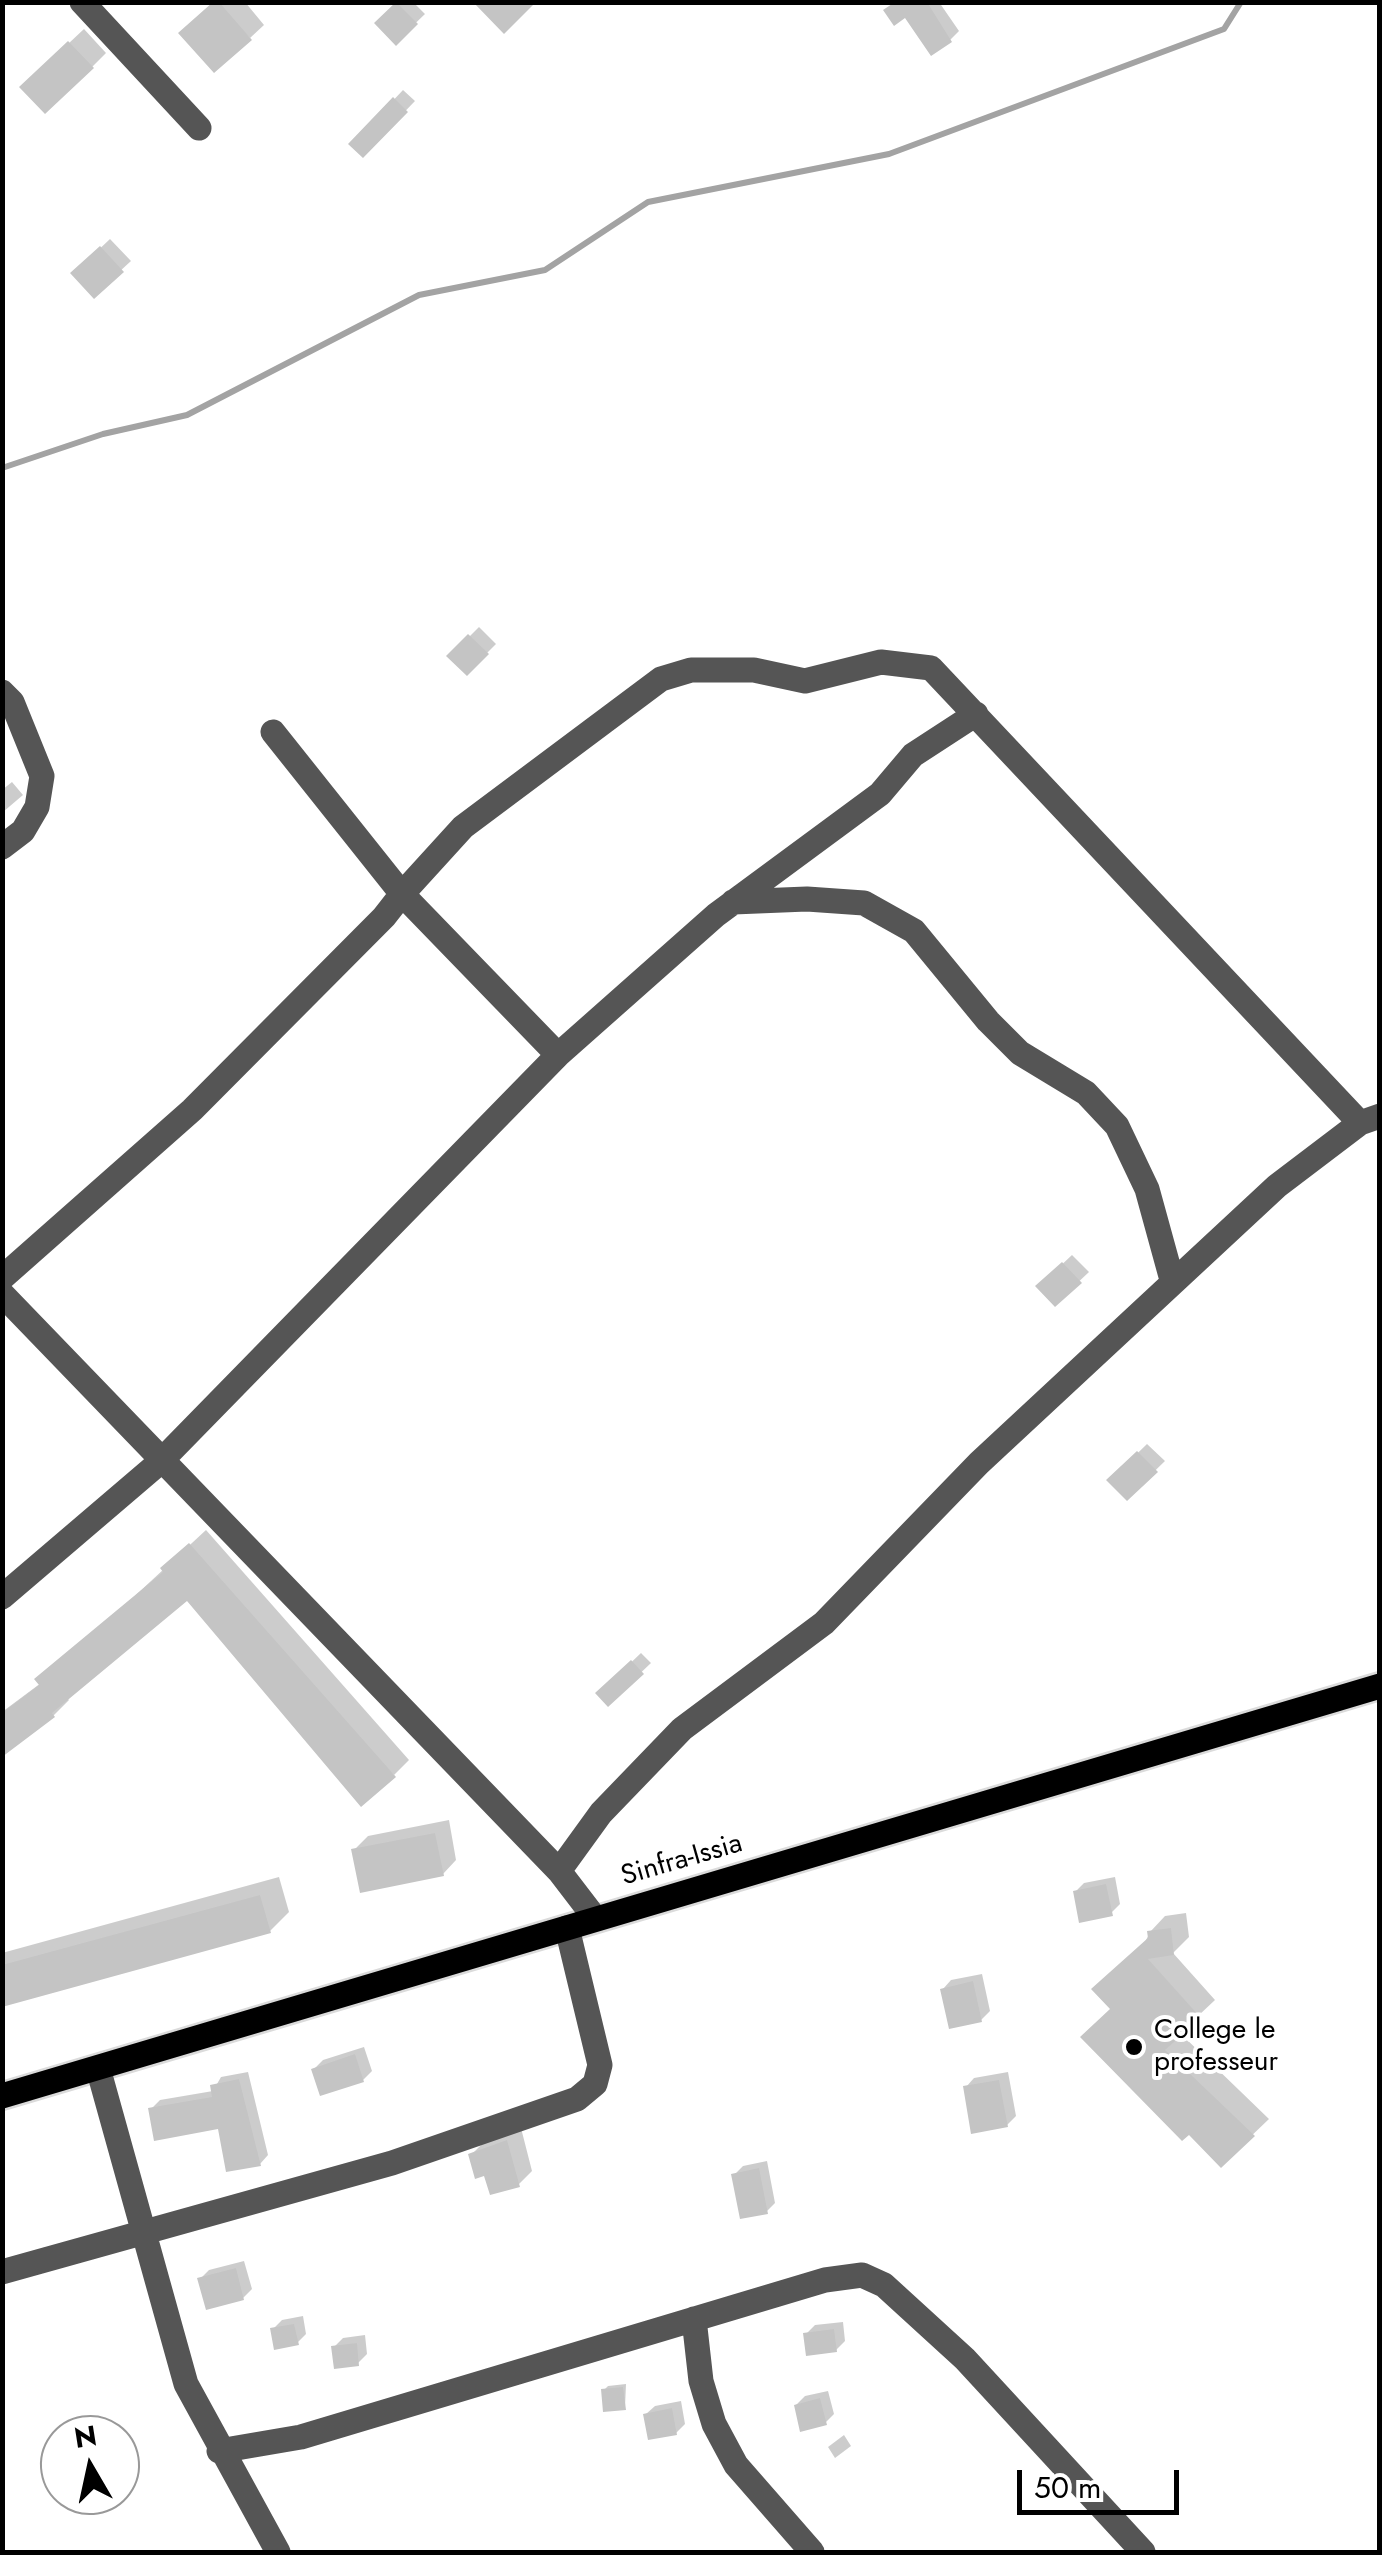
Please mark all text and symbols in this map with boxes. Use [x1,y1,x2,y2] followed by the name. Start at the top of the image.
[618,1828,746,1894] street label: Sinfra-Issia
[1154,2014,1278,2080] place label: College le professeur
[1123,2036,1145,2058] marker: College le professeur
[40,2415,140,2515] north arrow
[71,2415,100,2459] text: N
[1022,2450,1184,2512] scale bar
[1034,2466,1101,2509] text: 50 m

